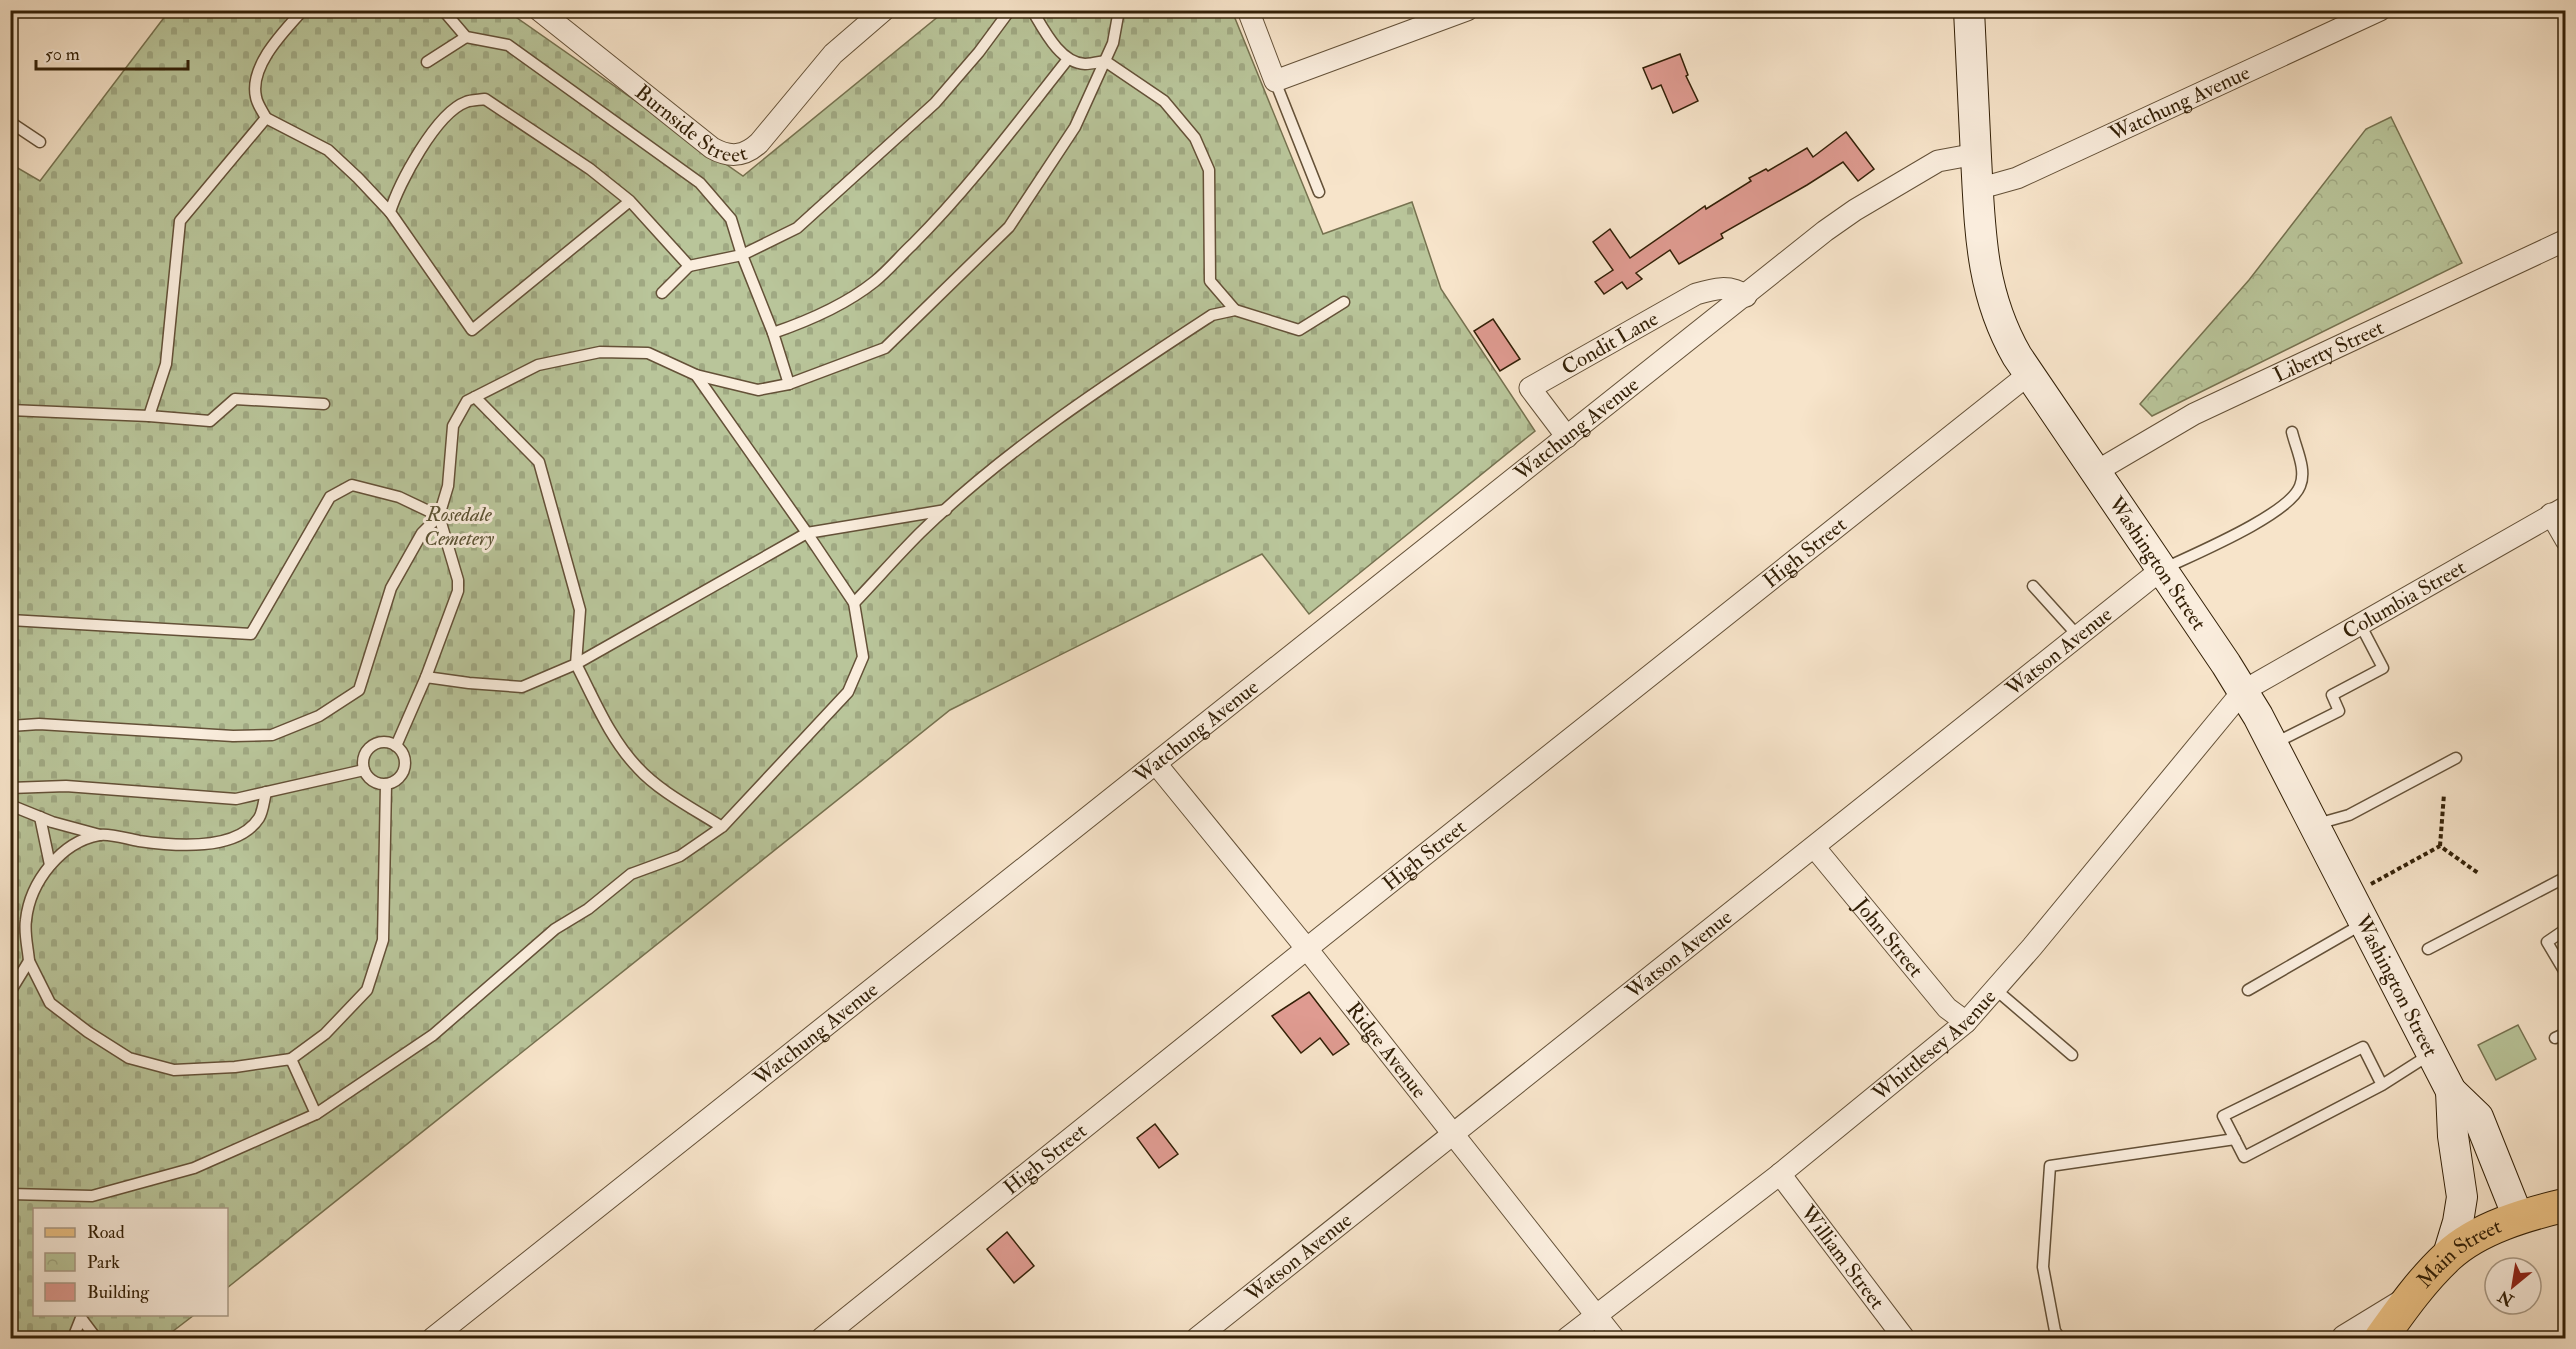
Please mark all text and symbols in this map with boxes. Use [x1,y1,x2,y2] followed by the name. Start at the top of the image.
[36,33,188,71] scale bar
[45,43,80,66] text: 50 m
[2104,59,2254,148] street label: Watchung Avenue
[629,79,751,169] street label: Burnside Street
[1557,305,1663,381] street label: Condit Lane
[2269,314,2388,389] street label: Liberty Street
[1508,371,1645,487] street label: Watchung Avenue
[2102,491,2212,636] street label: Washington Street
[424,501,495,552] park label: Rosedale Cemetery
[1758,511,1852,594] street label: High Street
[2338,554,2471,645] street label: Columbia Street
[2000,601,2118,703] street label: Watson Avenue
[1128,674,1264,790] street label: Watchung Avenue
[1377,814,1472,897] street label: High Street
[1847,892,1929,983] street label: John Street
[1620,904,1738,1006] street label: Watson Avenue
[2348,909,2444,1061] street label: Washington Street
[748,976,884,1092] street label: Watchung Avenue
[1866,984,2002,1108] street label: Whittlesey Avenue
[1340,997,1433,1104] street label: Ridge Avenue
[998,1118,1093,1201] street label: High Street
[1794,1199,1890,1315] street label: William Street
[1240,1207,1358,1309] street label: Watson Avenue
[33,1208,228,1316] legend
[2411,1213,2506,1294] street label: Main Street
[87,1221,125,1244] text: Road
[87,1251,120,1274] text: Park
[2483,1256,2543,1316] north arrow
[87,1281,150,1304] text: Building
[2494,1286,2518,1311] text: N

